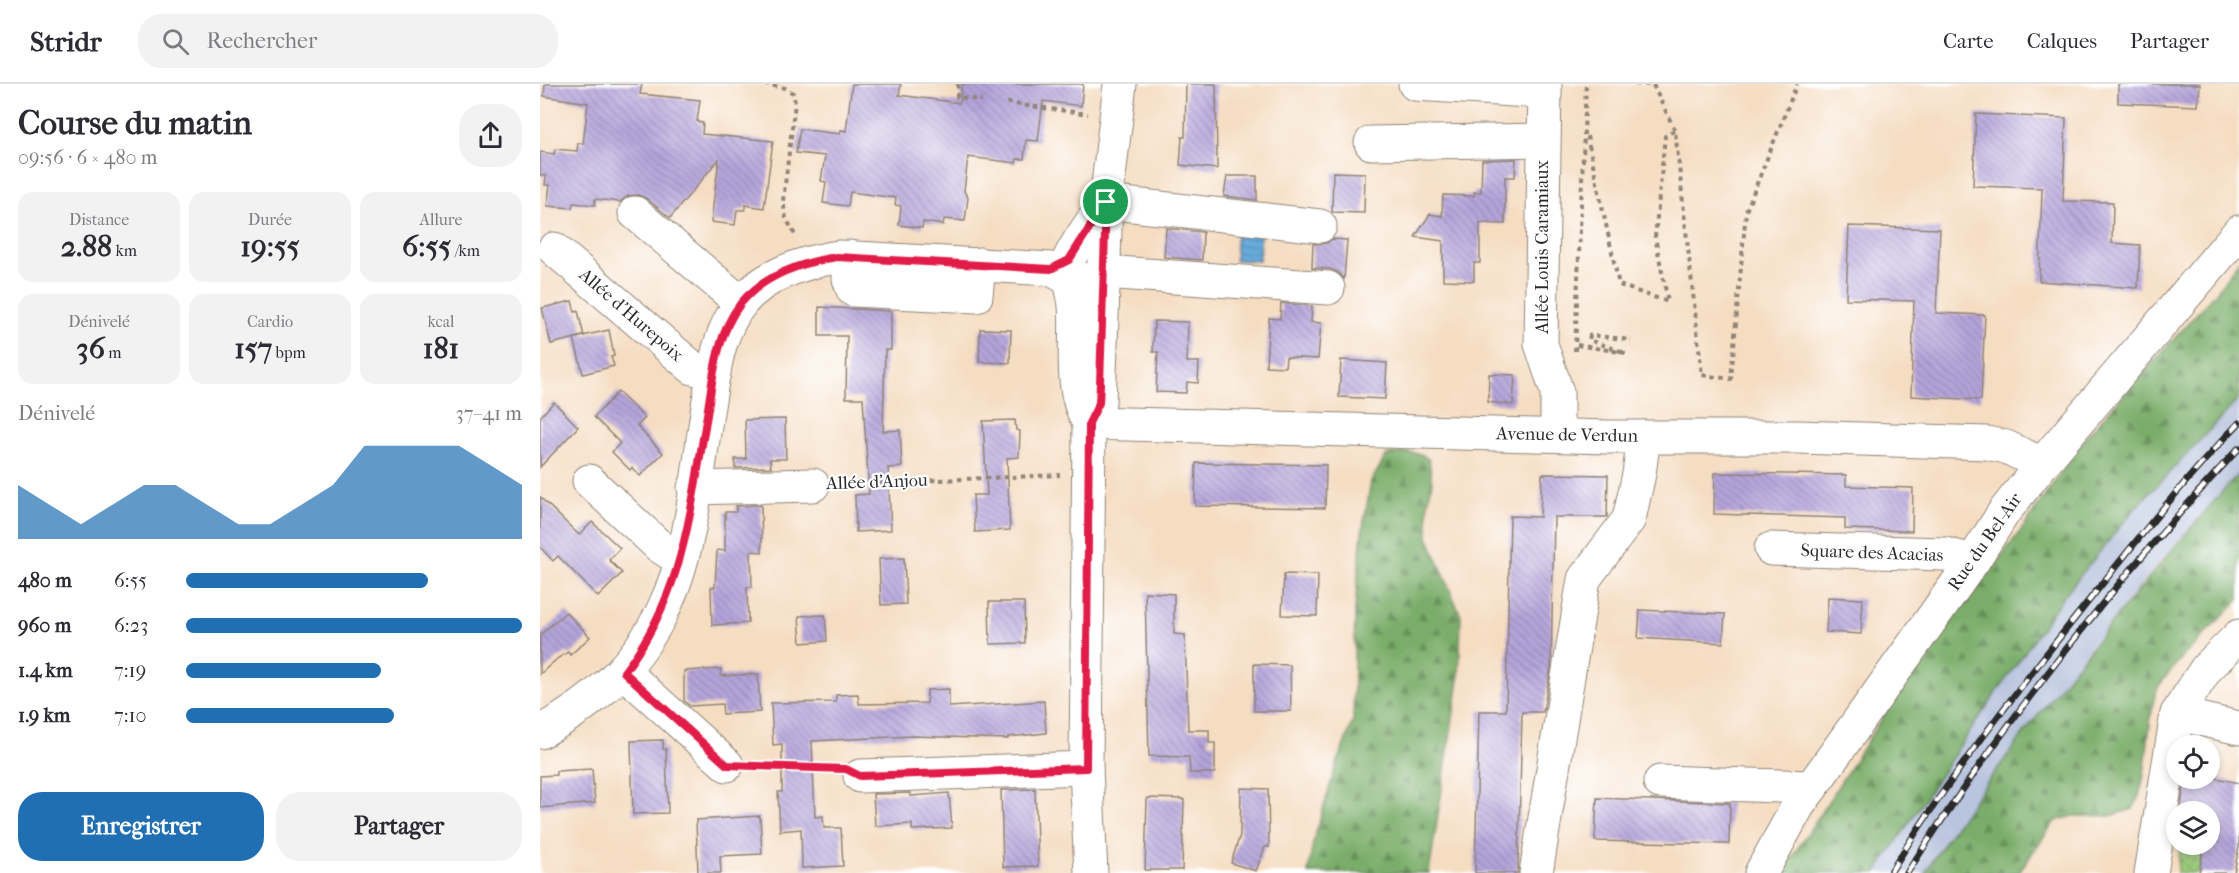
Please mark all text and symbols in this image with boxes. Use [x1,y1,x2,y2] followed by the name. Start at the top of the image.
[138,14,558,68] search box
[30,25,102,58] text: Stridr
[159,25,192,58] icon: search
[207,28,317,54] text: Rechercher
[1943,29,1994,53] text: Carte
[2027,29,2097,53] text: Calques
[2130,29,2209,53] text: Partager
[18,104,252,143] text: Course du matin
[459,104,522,167] button: share
[18,146,157,169] text: 09:56 · 6 × 480 m
[1532,160,1553,335] street label: Allée Louis Caramiaux
[1080,176,1131,227] pin
[1089,185,1122,218] icon: arrive
[69,210,129,229] text: Distance
[248,210,292,229] text: Durée
[420,210,462,229] text: Allure
[61,229,112,264] text: 2.88
[240,229,300,264] text: 19:55
[402,229,451,264] text: 6:55
[112,241,137,260] text: km
[451,241,480,260] text: /km
[574,263,688,366] street label: Allée d'Hurepoix
[68,312,130,331] text: Dénivelé
[247,312,293,331] text: Cardio
[428,312,454,331] text: kcal
[76,331,105,366] text: 36
[234,331,272,366] text: 157
[423,331,459,366] text: 181
[105,343,122,362] text: m
[272,343,306,362] text: bpm
[18,402,95,425] text: Dénivelé
[456,402,522,425] text: 37–41 m
[1495,423,1639,447] street label: Avenue de Verdun
[825,470,928,494] street label: Allée d'Anjou
[1944,489,2027,595] street label: Rue du Bel-Air
[1800,540,1944,566] street label: Square des Acacias
[18,569,72,592] text: 480 m
[114,569,147,592] text: 6:55
[18,614,71,637] text: 960 m
[114,614,148,637] text: 6:23
[18,659,73,682] text: 1.4 km
[114,659,146,682] text: 7:19
[18,704,70,727] text: 1.9 km
[114,704,147,727] text: 7:10
[2166,735,2220,855] map controls
[2166,735,2220,789] button: locate
[18,792,264,861] button: Enregistrer
[276,792,522,861] button: Partager
[2166,801,2220,855] button: layers

